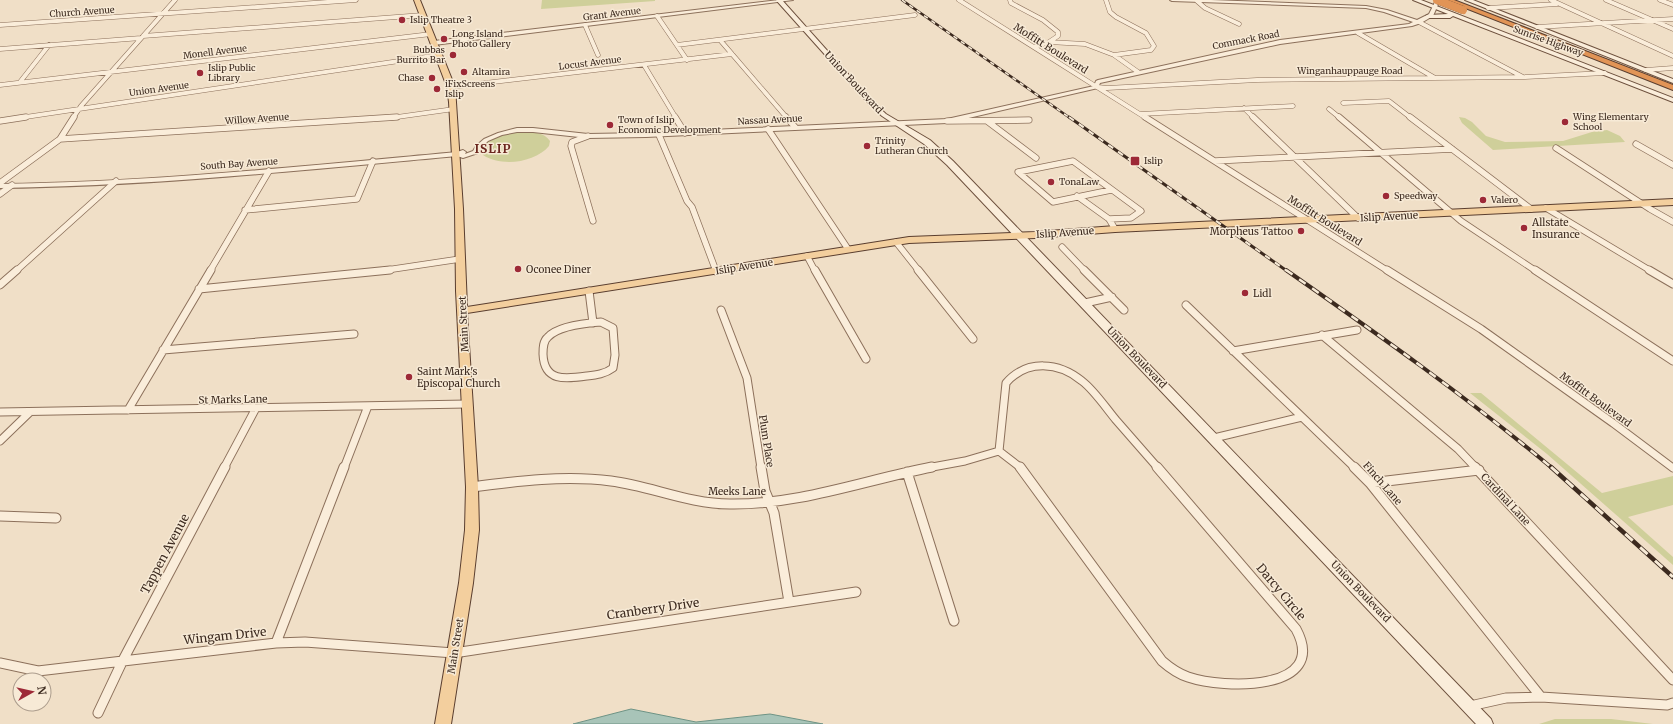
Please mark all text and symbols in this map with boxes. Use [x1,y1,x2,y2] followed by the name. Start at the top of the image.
[49,4,115,19] street label: Church Avenue
[582,4,642,23] street label: Grant Avenue
[410,14,472,25] place label: Islip Theatre 3
[397,15,407,25] marker: Islip Theatre 3
[1011,20,1090,77] street label: Moffitt Boulevard
[1512,23,1585,59] street label: Sunrise Highway
[452,28,511,49] place label: Long Island Photo Gallery
[1212,28,1281,51] street label: Commack Road
[439,34,449,44] marker: Long Island Photo Gallery
[182,42,248,61] street label: Monell Avenue
[397,44,446,65] place label: Bubbas Burrito Bar
[821,48,886,116] street label: Union Boulevard
[448,50,458,60] marker: Bubbas Burrito Bar
[558,53,622,72] street label: Locust Avenue
[208,62,256,83] place label: Islip Public Library
[1296,65,1403,76] street label: Winganhauppauge Road
[471,66,510,77] place label: Altamira
[459,67,469,77] marker: Altamira
[195,68,205,78] marker: Islip Public Library
[398,72,424,83] place label: Chase
[427,73,437,83] marker: Chase
[445,78,496,99] place label: iFixScreens Islip
[128,79,190,98] street label: Union Avenue
[432,84,442,94] marker: iFixScreens Islip
[224,111,290,126] street label: Willow Avenue
[1572,111,1650,132] place label: Wing Elementary School
[737,112,803,127] street label: Nassau Avenue
[618,114,722,135] place label: Town of Islip Economic Development
[1560,117,1570,127] marker: Wing Elementary School
[605,120,615,130] marker: Town of Islip Economic Development
[875,135,948,156] place label: Trinity Lutheran Church
[475,141,511,156] district label: ISLIP
[862,141,872,151] marker: Trinity Lutheran Church
[200,155,278,172] street label: South Bay Avenue
[1129,155,1141,167] marker: Islip
[1144,155,1163,166] place label: Islip
[1059,176,1100,187] place label: TonaLaw
[1046,177,1056,187] marker: TonaLaw
[1394,190,1438,201] place label: Speedway
[1381,191,1391,201] marker: Speedway
[1285,192,1364,249] street label: Moffitt Boulevard
[1490,194,1518,205] place label: Valero
[1478,195,1488,205] marker: Valero
[1360,208,1418,225] street label: Islip Avenue
[1531,216,1580,241] place label: Allstate Insurance
[1519,223,1529,233] marker: Allstate Insurance
[1036,224,1095,241] street label: Islip Avenue
[1210,225,1293,238] place label: Morpheus Tattoo
[1296,226,1306,236] marker: Morpheus Tattoo
[714,256,774,277] street label: Islip Avenue
[526,263,591,276] place label: Oconee Diner
[513,264,523,274] marker: Oconee Diner
[1253,287,1272,300] place label: Lidl
[1240,288,1250,298] marker: Lidl
[456,296,471,352] street label: Main Street
[1104,324,1169,391] street label: Union Boulevard
[417,365,501,390] place label: Saint Mark's Episcopal Church
[1557,369,1634,430] street label: Moffitt Boulevard
[404,372,414,382] marker: Saint Mark's Episcopal Church
[198,392,268,407] street label: St Marks Lane
[756,414,777,468] street label: Plum Place
[1360,459,1405,508] street label: Finch Lane
[1478,471,1533,528] street label: Cardinal Lane
[708,485,766,498] street label: Meeks Lane
[137,511,192,596] street label: Tappen Avenue
[1328,558,1393,625] street label: Union Boulevard
[1253,560,1309,623] street label: Darcy Circle
[606,595,700,622] street label: Cranberry Drive
[445,617,466,675] street label: Main Street
[182,624,267,647] street label: Wingam Drive
[12,672,52,712] north arrow
[34,685,49,696] text: N

